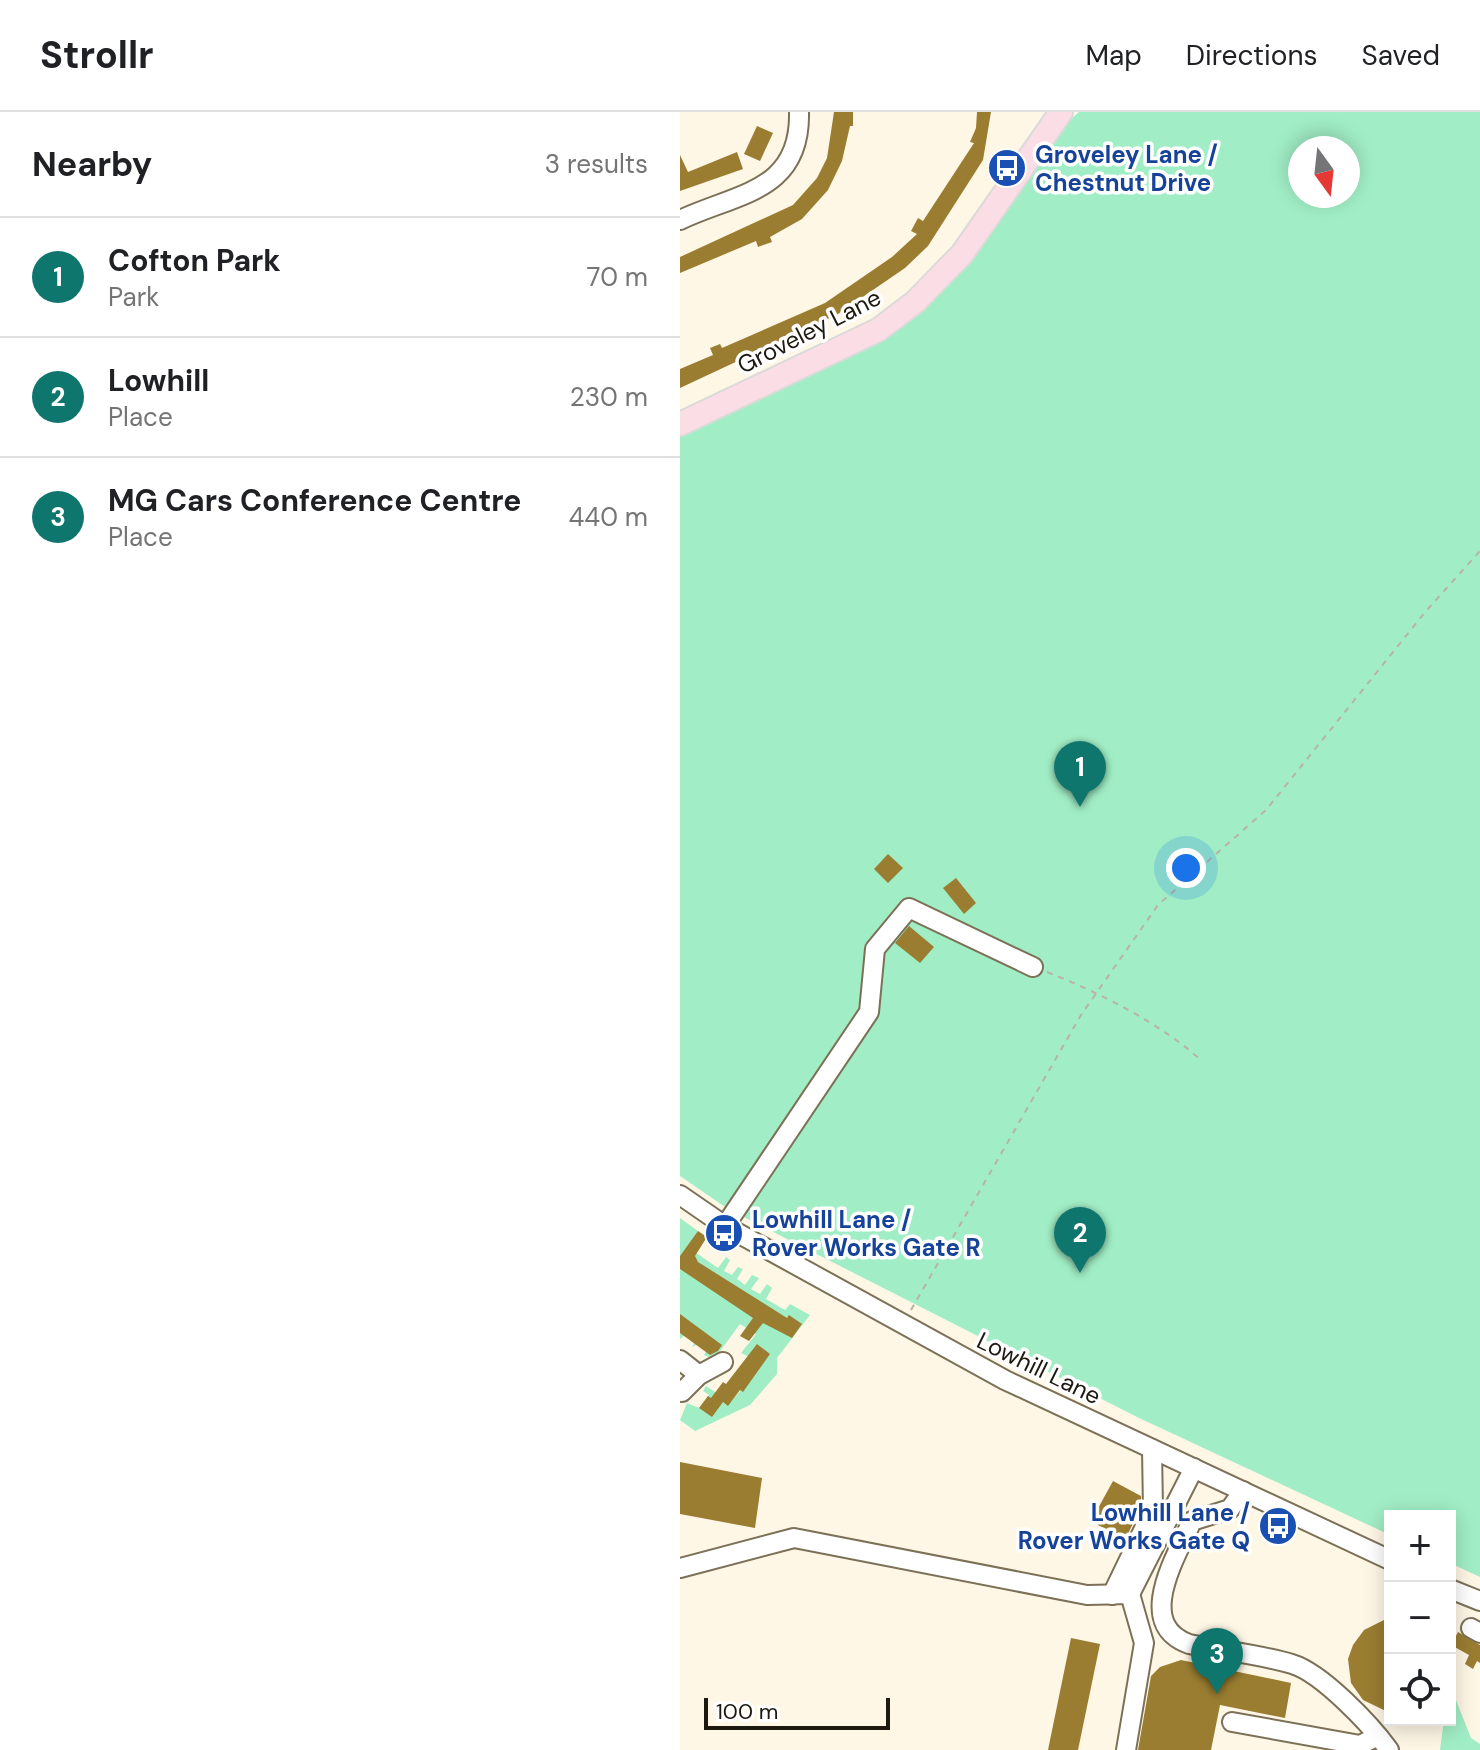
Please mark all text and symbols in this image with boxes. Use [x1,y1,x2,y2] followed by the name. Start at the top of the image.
[40,30,154,80] text: Strollr
[1085,37,1142,74] text: Map
[1186,37,1318,74] text: Directions
[1362,37,1440,74] text: Saved
[1288,136,1360,208] north arrow
[1035,139,1218,198] place label: Groveley Lane / Chestnut Drive
[32,142,152,187] text: Nearby
[545,147,648,181] text: 3 results
[986,147,1028,189] bus stop icon: Groveley Lane / Chestnut Drive
[108,241,281,280] text: Cofton Park
[53,260,63,294] text: 1
[587,260,648,294] text: 70 m
[108,280,159,314] text: Park
[732,281,886,381] street label: Groveley Lane
[108,361,209,400] text: Lowhill
[50,380,66,414] text: 2
[570,380,648,414] text: 230 m
[108,400,173,434] text: Place
[108,481,521,520] text: MG Cars Conference Centre
[50,500,66,534] text: 3
[569,500,648,534] text: 440 m
[108,520,173,554] text: Place
[1054,741,1106,807] pin: 1
[1166,848,1206,888] your location
[752,1204,981,1263] place label: Lowhill Lane / Rover Works Gate R
[1054,1207,1106,1273] pin: 2
[703,1212,745,1254] bus stop icon: Lowhill Lane / Rover Works Gate R
[972,1325,1106,1411] street label: Lowhill Lane
[1018,1497,1250,1556] place label: Lowhill Lane / Rover Works Gate Q
[1257,1505,1299,1547] bus stop icon: Lowhill Lane / Rover Works Gate Q
[1384,1510,1456,1726] map controls
[1384,1510,1456,1582] button: +
[1384,1582,1456,1654] button: −
[1191,1628,1243,1694] pin: 3
[1384,1654,1456,1726] button: locate
[704,1694,890,1730] scale bar
[716,1697,778,1726] text: 100 m

